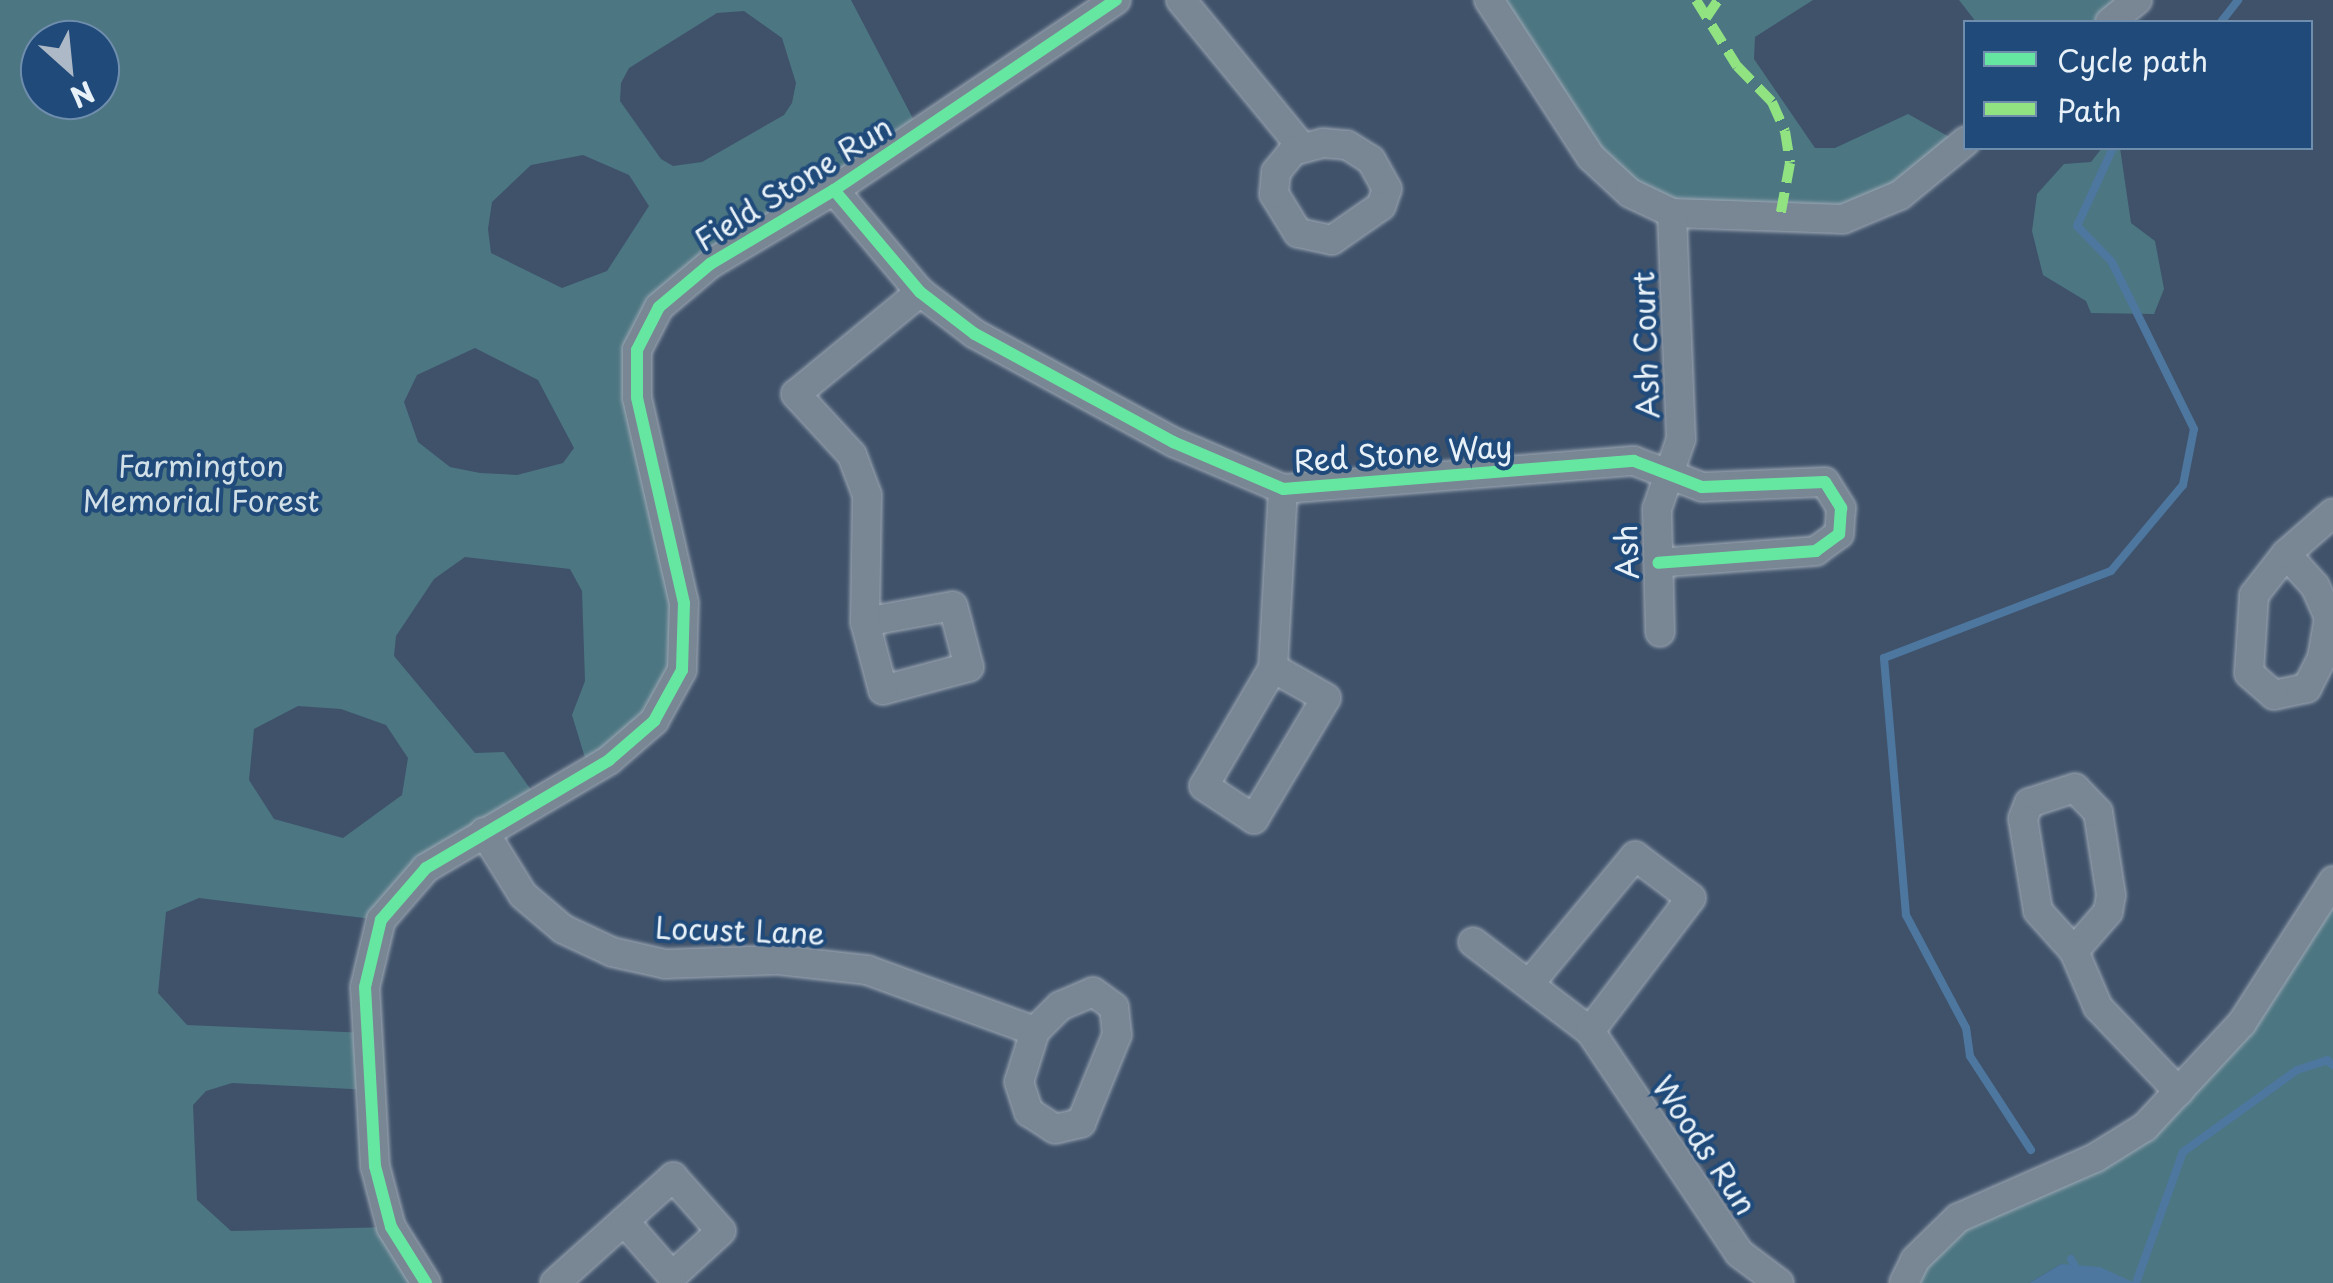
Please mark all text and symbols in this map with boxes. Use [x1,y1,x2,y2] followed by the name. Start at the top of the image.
[20,20,120,120] north arrow
[1963,20,2313,150] legend
[2057,37,2208,82] text: Cycle path
[63,71,103,120] text: N
[2057,87,2122,132] text: Path
[688,108,898,258] street label: Field Stone Run
[1624,271,1666,419] street label: Ash Court
[1292,427,1514,479] street label: Red Stone Way
[82,447,320,518] park label: Farmington Memorial Forest
[1607,524,1645,580] street label: Ash
[654,909,826,951] street label: Locust Lane
[1645,1069,1765,1221] street label: Woods Run

